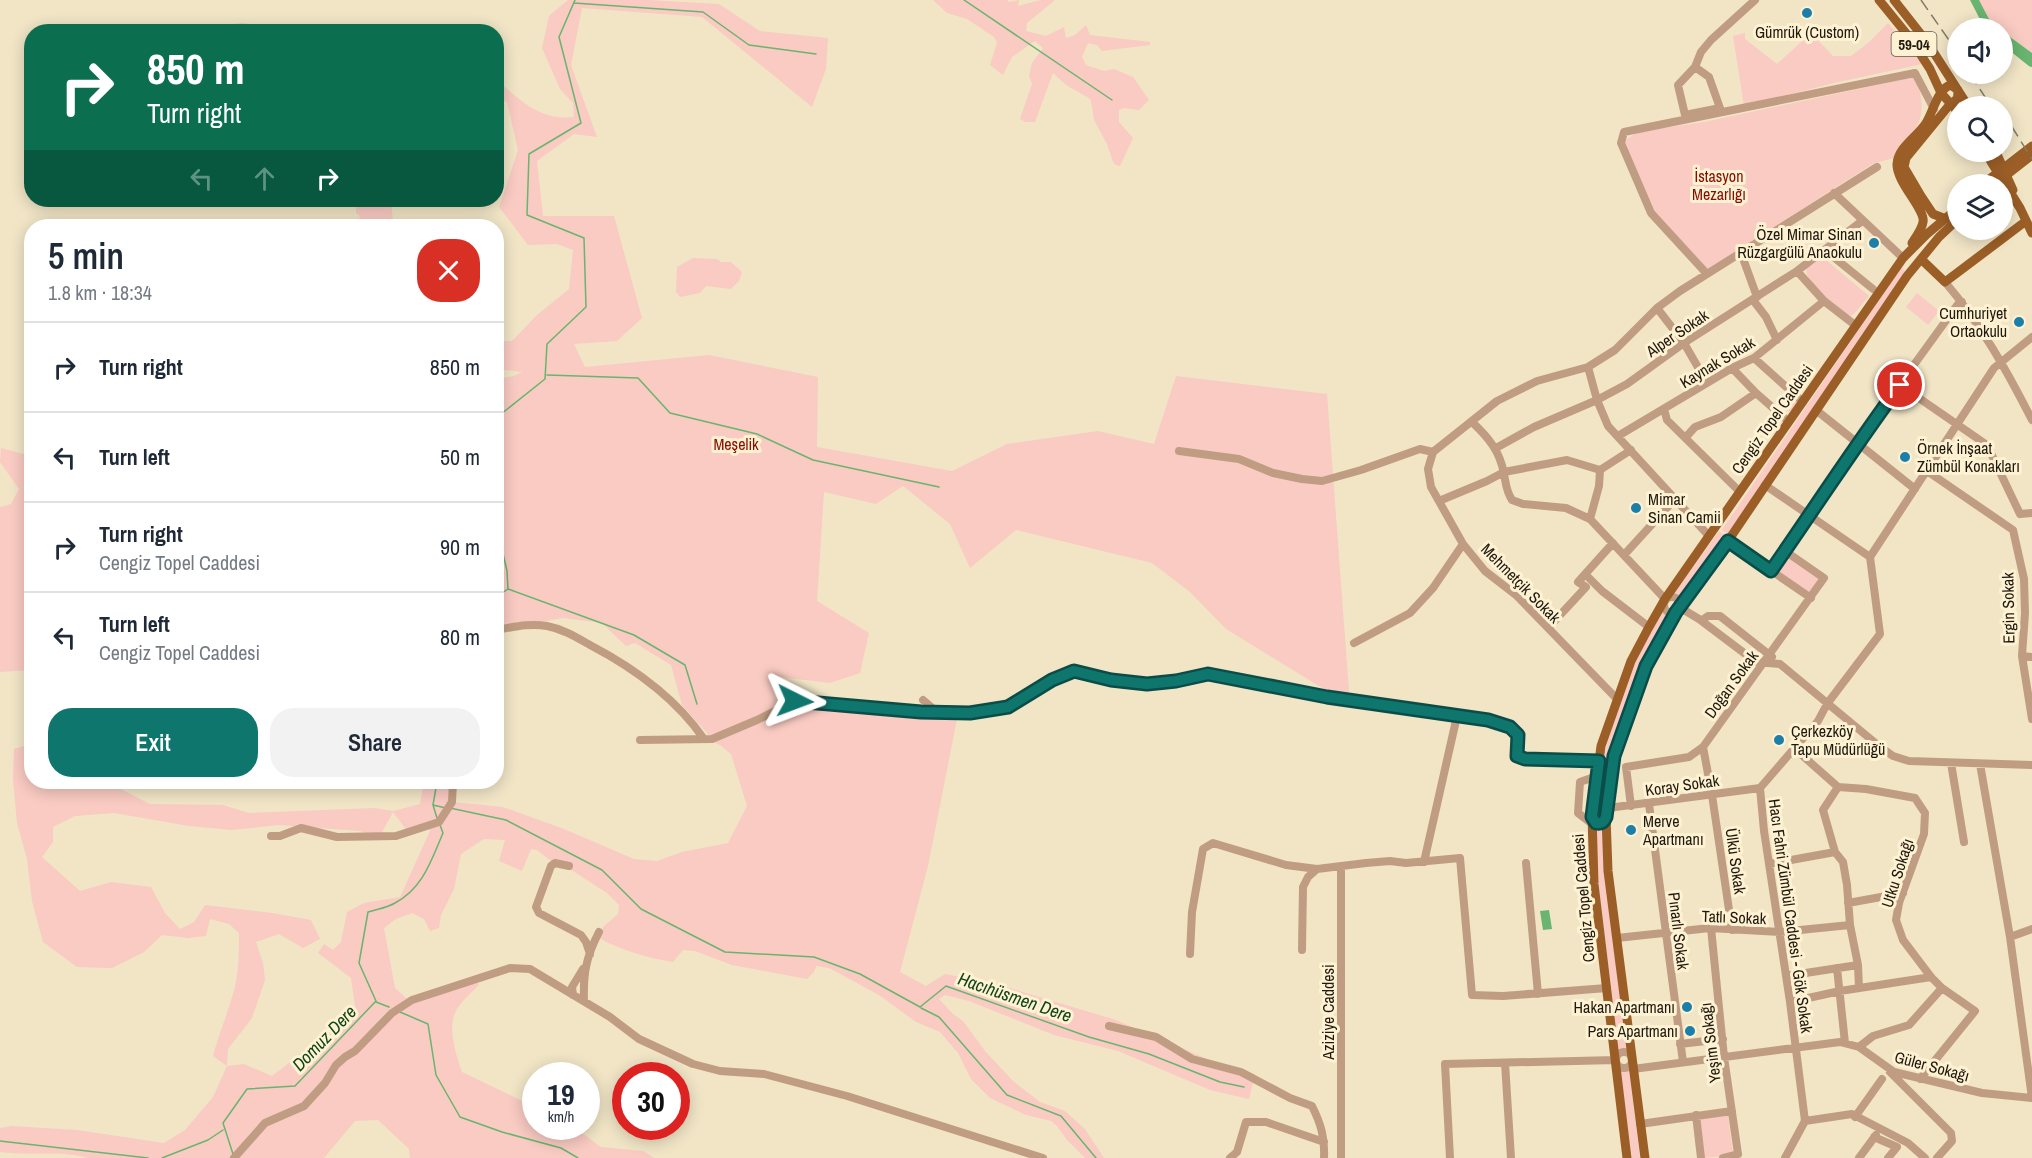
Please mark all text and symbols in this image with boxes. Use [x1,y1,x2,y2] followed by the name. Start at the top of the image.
[1800,6,1814,20] marker: Gümrük (Custom)
[1947,18,2013,240] map controls
[1947,18,2013,84] button: sound
[1755,21,1859,43] place label: Gümrük (Custom)
[1892,32,1936,56] road number: 59-04
[147,41,245,97] text: 850 m
[48,48,126,126] icon: right
[147,95,241,131] text: Turn right
[1947,96,2013,162] button: search
[185,162,218,195] icon: left
[248,162,281,195] icon: ahead
[311,162,344,195] icon: right
[1692,165,1746,205] park label: İstasyon Mezarlığı
[1947,174,2013,240] button: layers
[1737,223,1862,263] place label: Özel Mimar Sinan Rüzgargülü Anaokulu
[48,232,124,280] text: 5 min
[1867,236,1881,250] marker: Özel Mimar Sinan Rüzgargülü Anaokulu
[417,239,480,302] button: close
[48,279,152,306] text: 1.8 km · 18:34
[1939,302,2007,342] place label: Cumhuriyet Ortaokulu
[1641,304,1713,362] street label: Alper Sokak
[2012,315,2026,329] marker: Cumhuriyet Ortaokulu
[1675,331,1759,393] street label: Kaynak Sokak
[48,351,81,384] icon: right
[99,352,183,382] text: Turn right
[430,352,480,382] text: 850 m
[1874,359,1925,410] pin
[1726,360,1818,478] street label: Cengiz Topel Caddesi
[1883,368,1916,401] icon: arrive
[713,433,759,455] park label: Meşelik
[1917,437,2020,477] place label: Örnek İnşaat Zümbül Konakları
[48,441,81,474] icon: left
[99,442,170,472] text: Turn left
[440,442,480,472] text: 50 m
[1898,450,1912,464] marker: Örnek İnşaat Zümbül Konakları
[1648,488,1721,528] place label: Mimar Sinan Camii
[1629,501,1643,515] marker: Mimar Sinan Camii
[99,519,183,549] text: Turn right
[48,531,81,564] icon: right
[440,532,480,562] text: 90 m
[1476,538,1566,628] street label: Mehmetçik Sokak
[99,549,260,576] text: Cengiz Topel Caddesi
[1996,572,2020,644] street label: Ergin Sokak
[99,609,170,639] text: Turn left
[48,621,81,654] icon: left
[440,622,480,652] text: 80 m
[99,639,260,666] text: Cengiz Topel Caddesi
[1699,645,1763,722] street label: Doğan Sokak
[763,669,827,733] position arrow
[48,708,258,777] button: Exit
[270,708,480,777] button: Share
[1791,720,1885,760] place label: Çerkezköy Tapu Müdürlüğü
[1772,733,1786,747] marker: Çerkezköy Tapu Müdürlüğü
[1644,769,1721,801] street label: Koray Sokak
[1764,797,1818,1035] street label: Hacı Fahri Zümbül Caddesi - Gök Sokak
[1642,810,1704,850] place label: Merve Apartmanı
[1624,823,1638,837] marker: Merve Apartmanı
[1720,827,1752,896] street label: Ülkü Sokak
[1566,833,1600,963] street label: Cengiz Topel Caddesi
[1875,836,1919,910] street label: Utku Sokağı
[1663,891,1695,971] street label: Pınarlı Sokak
[1701,905,1767,929] street label: Tatlı Sokak
[1317,964,1339,1061] street label: Aziziye Caddesi
[955,966,1075,1028] water label: Hacıhüsmen Dere
[1574,996,1675,1018] place label: Hakan Apartmanı
[286,1000,362,1076] water label: Domuz Dere
[1680,1000,1694,1014] marker: Hakan Apartmanı
[1694,1002,1726,1084] street label: Yeşim Sokağı
[1588,1020,1678,1042] place label: Pars Apartmanı
[1683,1024,1697,1038] marker: Pars Apartmanı
[1892,1045,1972,1087] street label: Güler Sokağı
[612,1062,690,1140] speed limit sign: 30
[547,1074,575,1114] text: 19
[548,1106,574,1127] text: km/h

